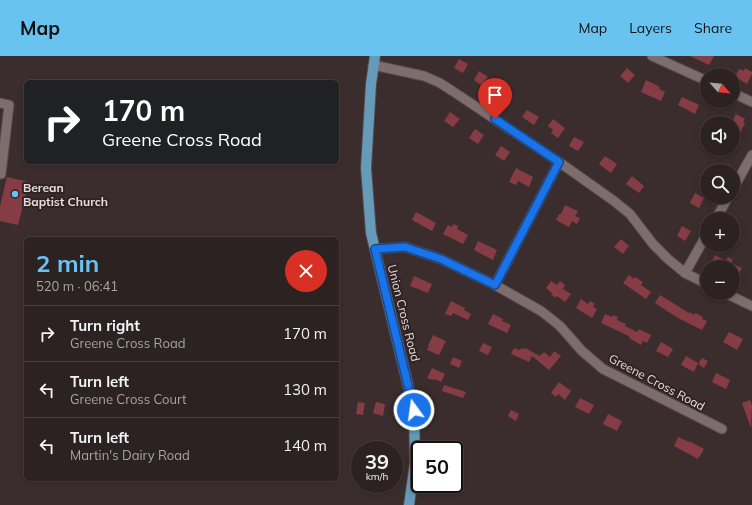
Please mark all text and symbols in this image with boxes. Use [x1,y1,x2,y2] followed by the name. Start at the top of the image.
[20,16,60,40] text: Map
[578,19,607,37] text: Map
[629,19,672,37] text: Layers
[694,19,732,37] text: Share
[700,68,740,108] north arrow
[700,68,740,300] map controls
[478,78,512,119] pin
[484,84,506,106] icon: arrive
[102,93,185,128] text: 170 m
[36,96,88,148] icon: right
[700,116,740,156] button: sound
[102,128,262,151] text: Greene Cross Road
[700,164,740,204] button: search
[23,180,108,209] place label: Berean Baptist Church
[10,189,20,199] marker: Berean Baptist Church
[700,212,740,252] button: +
[36,248,99,278] text: 2 min
[285,250,327,292] button: close
[700,260,740,300] button: −
[385,263,423,363] street label: Union Cross Road
[36,278,118,294] text: 520 m · 06:41
[70,316,140,335] text: Turn right
[36,323,58,345] icon: right
[283,324,327,343] text: 170 m
[70,335,185,351] text: Greene Cross Road
[606,350,708,414] street label: Greene Cross Road
[70,372,129,391] text: Turn left
[36,379,58,401] icon: left
[283,380,327,399] text: 130 m
[393,389,435,431] position arrow
[70,391,187,407] text: Greene Cross Court
[70,428,129,447] text: Turn left
[36,435,58,457] icon: left
[283,436,327,455] text: 140 m
[411,441,463,493] speed limit sign: 50
[70,447,190,463] text: Martin's Dairy Road
[365,449,389,474] text: 39
[366,470,388,483] text: km/h

